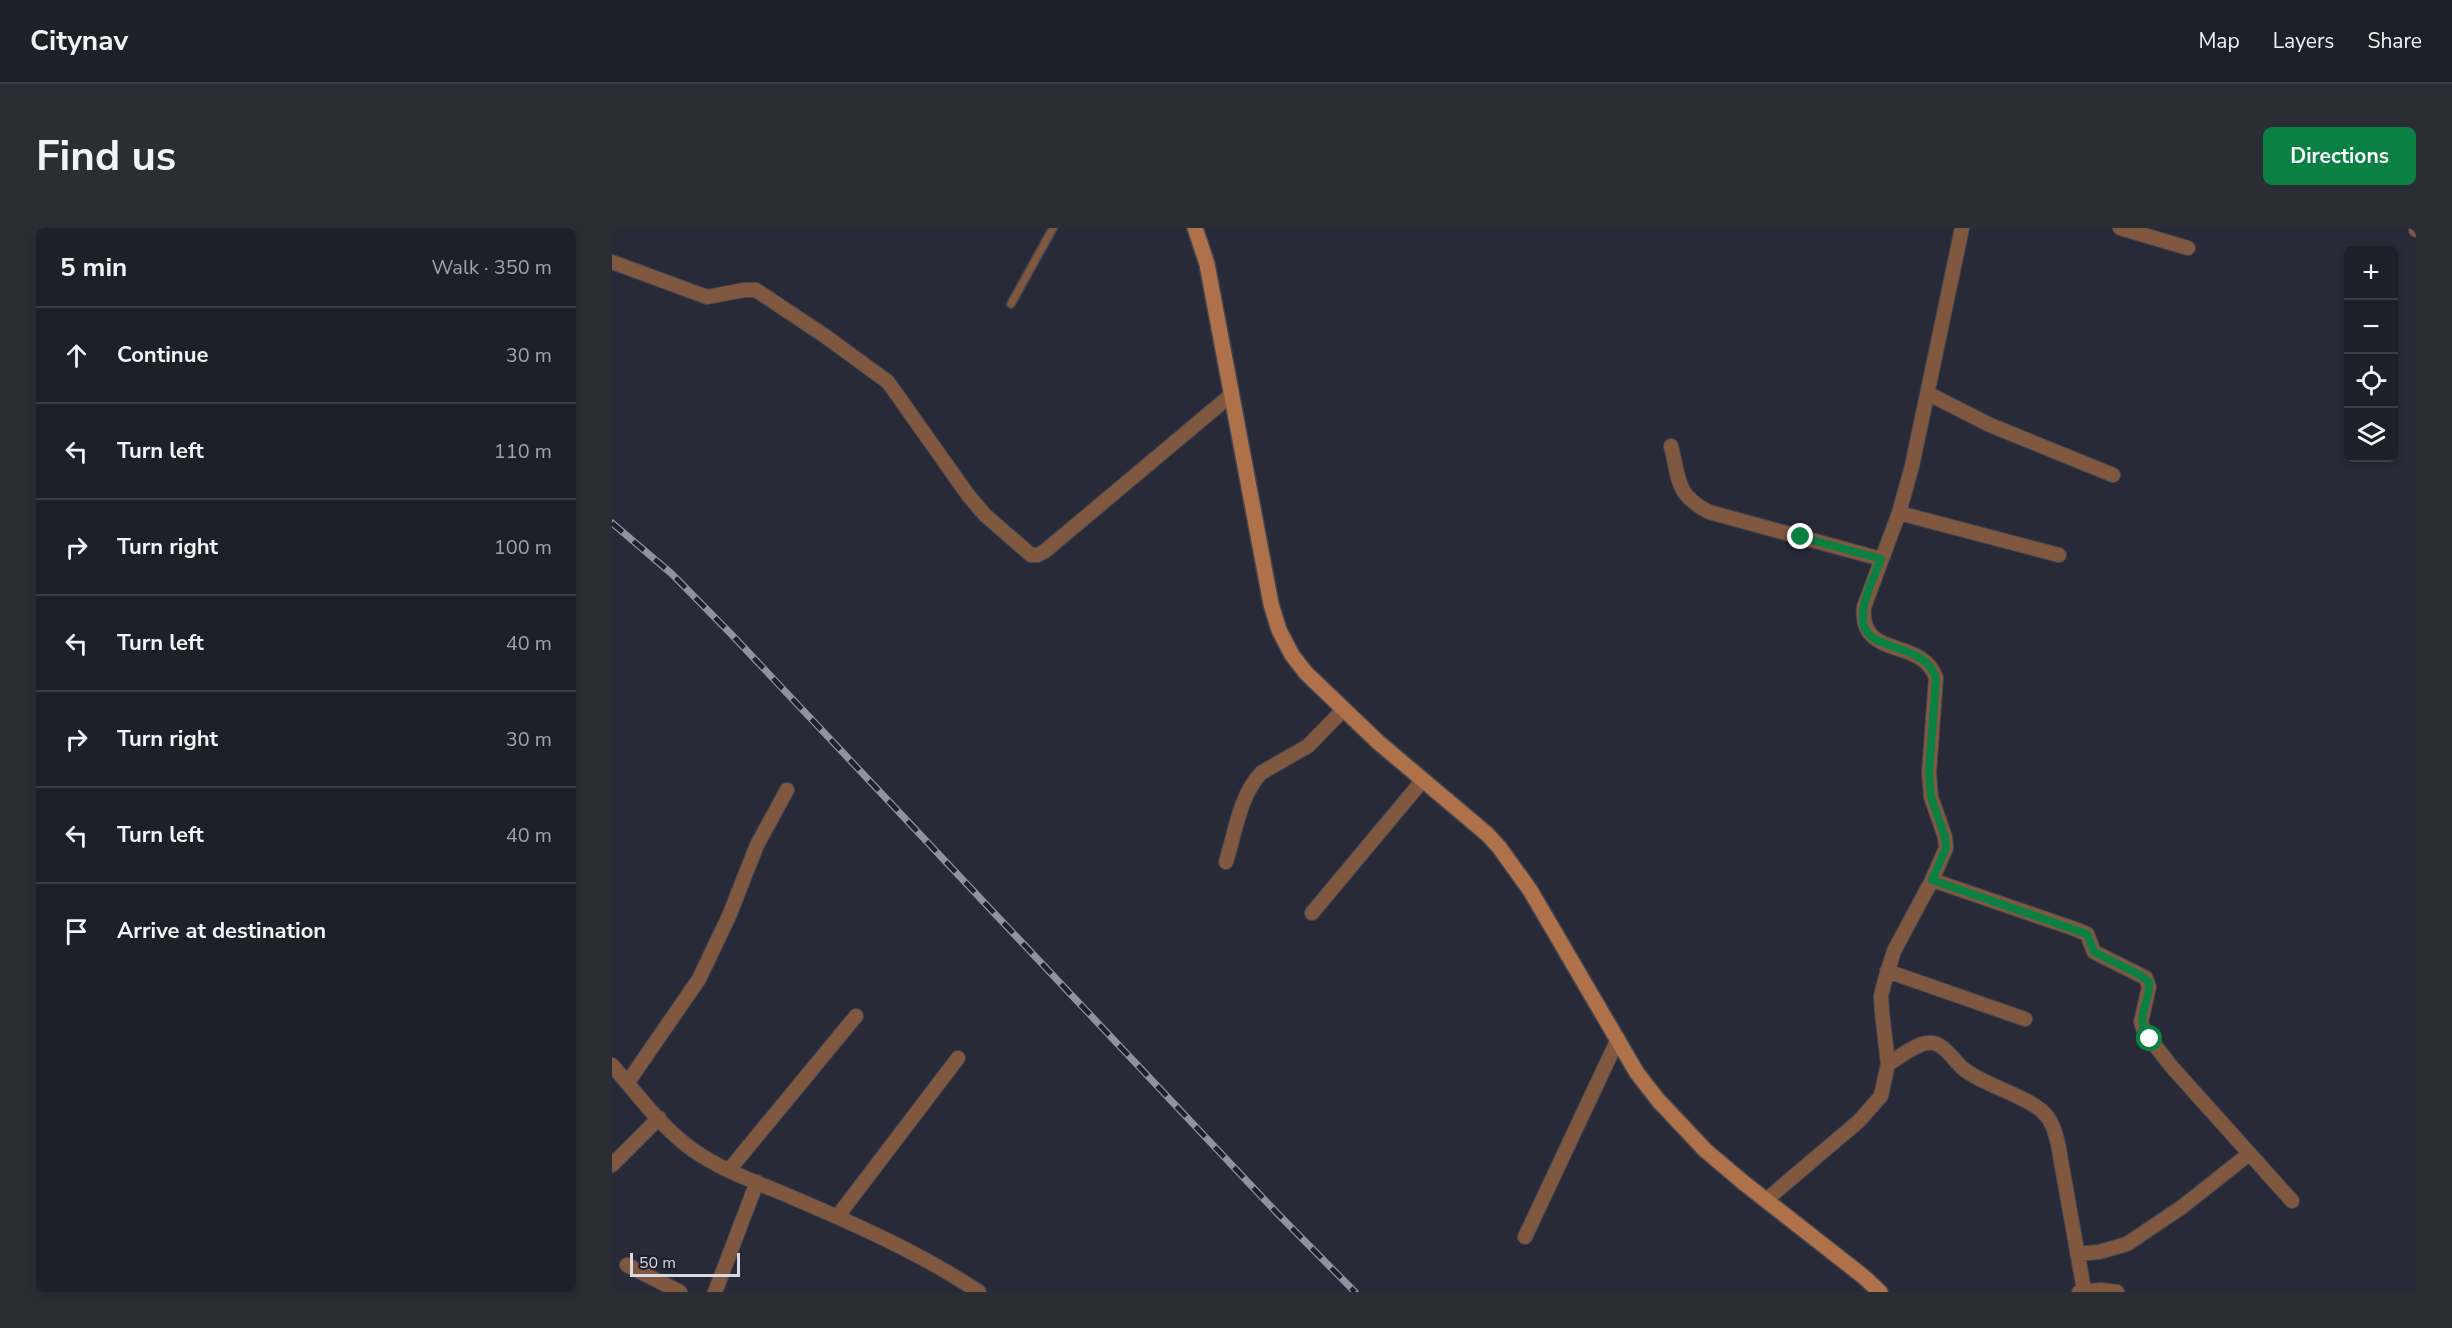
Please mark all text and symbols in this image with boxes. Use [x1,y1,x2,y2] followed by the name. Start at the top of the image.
[30,22,128,60] text: Citynav
[2198,27,2240,55] text: Map
[2273,27,2334,55] text: Layers
[2367,27,2422,55] text: Share
[2263,127,2416,185] button: Directions
[36,128,176,185] text: Find us
[2344,246,2398,462] map controls
[2344,246,2398,300] button: +
[60,250,127,285] text: 5 min
[432,254,552,281] text: Walk · 350 m
[2344,300,2398,354] button: −
[60,339,93,372] icon: ahead
[117,340,208,370] text: Continue
[506,342,552,369] text: 30 m
[2344,354,2398,408] button: locate
[2344,408,2398,462] button: layers
[60,435,93,468] icon: left
[117,436,204,466] text: Turn left
[494,438,552,465] text: 110 m
[1787,523,1813,549] route end
[60,531,93,564] icon: right
[117,532,218,562] text: Turn right
[494,534,552,561] text: 100 m
[60,627,93,660] icon: left
[117,628,204,658] text: Turn left
[506,630,552,657] text: 40 m
[60,723,93,756] icon: right
[117,724,218,754] text: Turn right
[506,726,552,753] text: 30 m
[60,819,93,852] icon: left
[117,820,204,850] text: Turn left
[506,822,552,849] text: 40 m
[60,915,93,948] icon: arrive
[117,916,326,946] text: Arrive at destination
[2136,1025,2162,1051] route start
[630,1250,740,1278] scale bar
[639,1252,676,1274] text: 50 m

